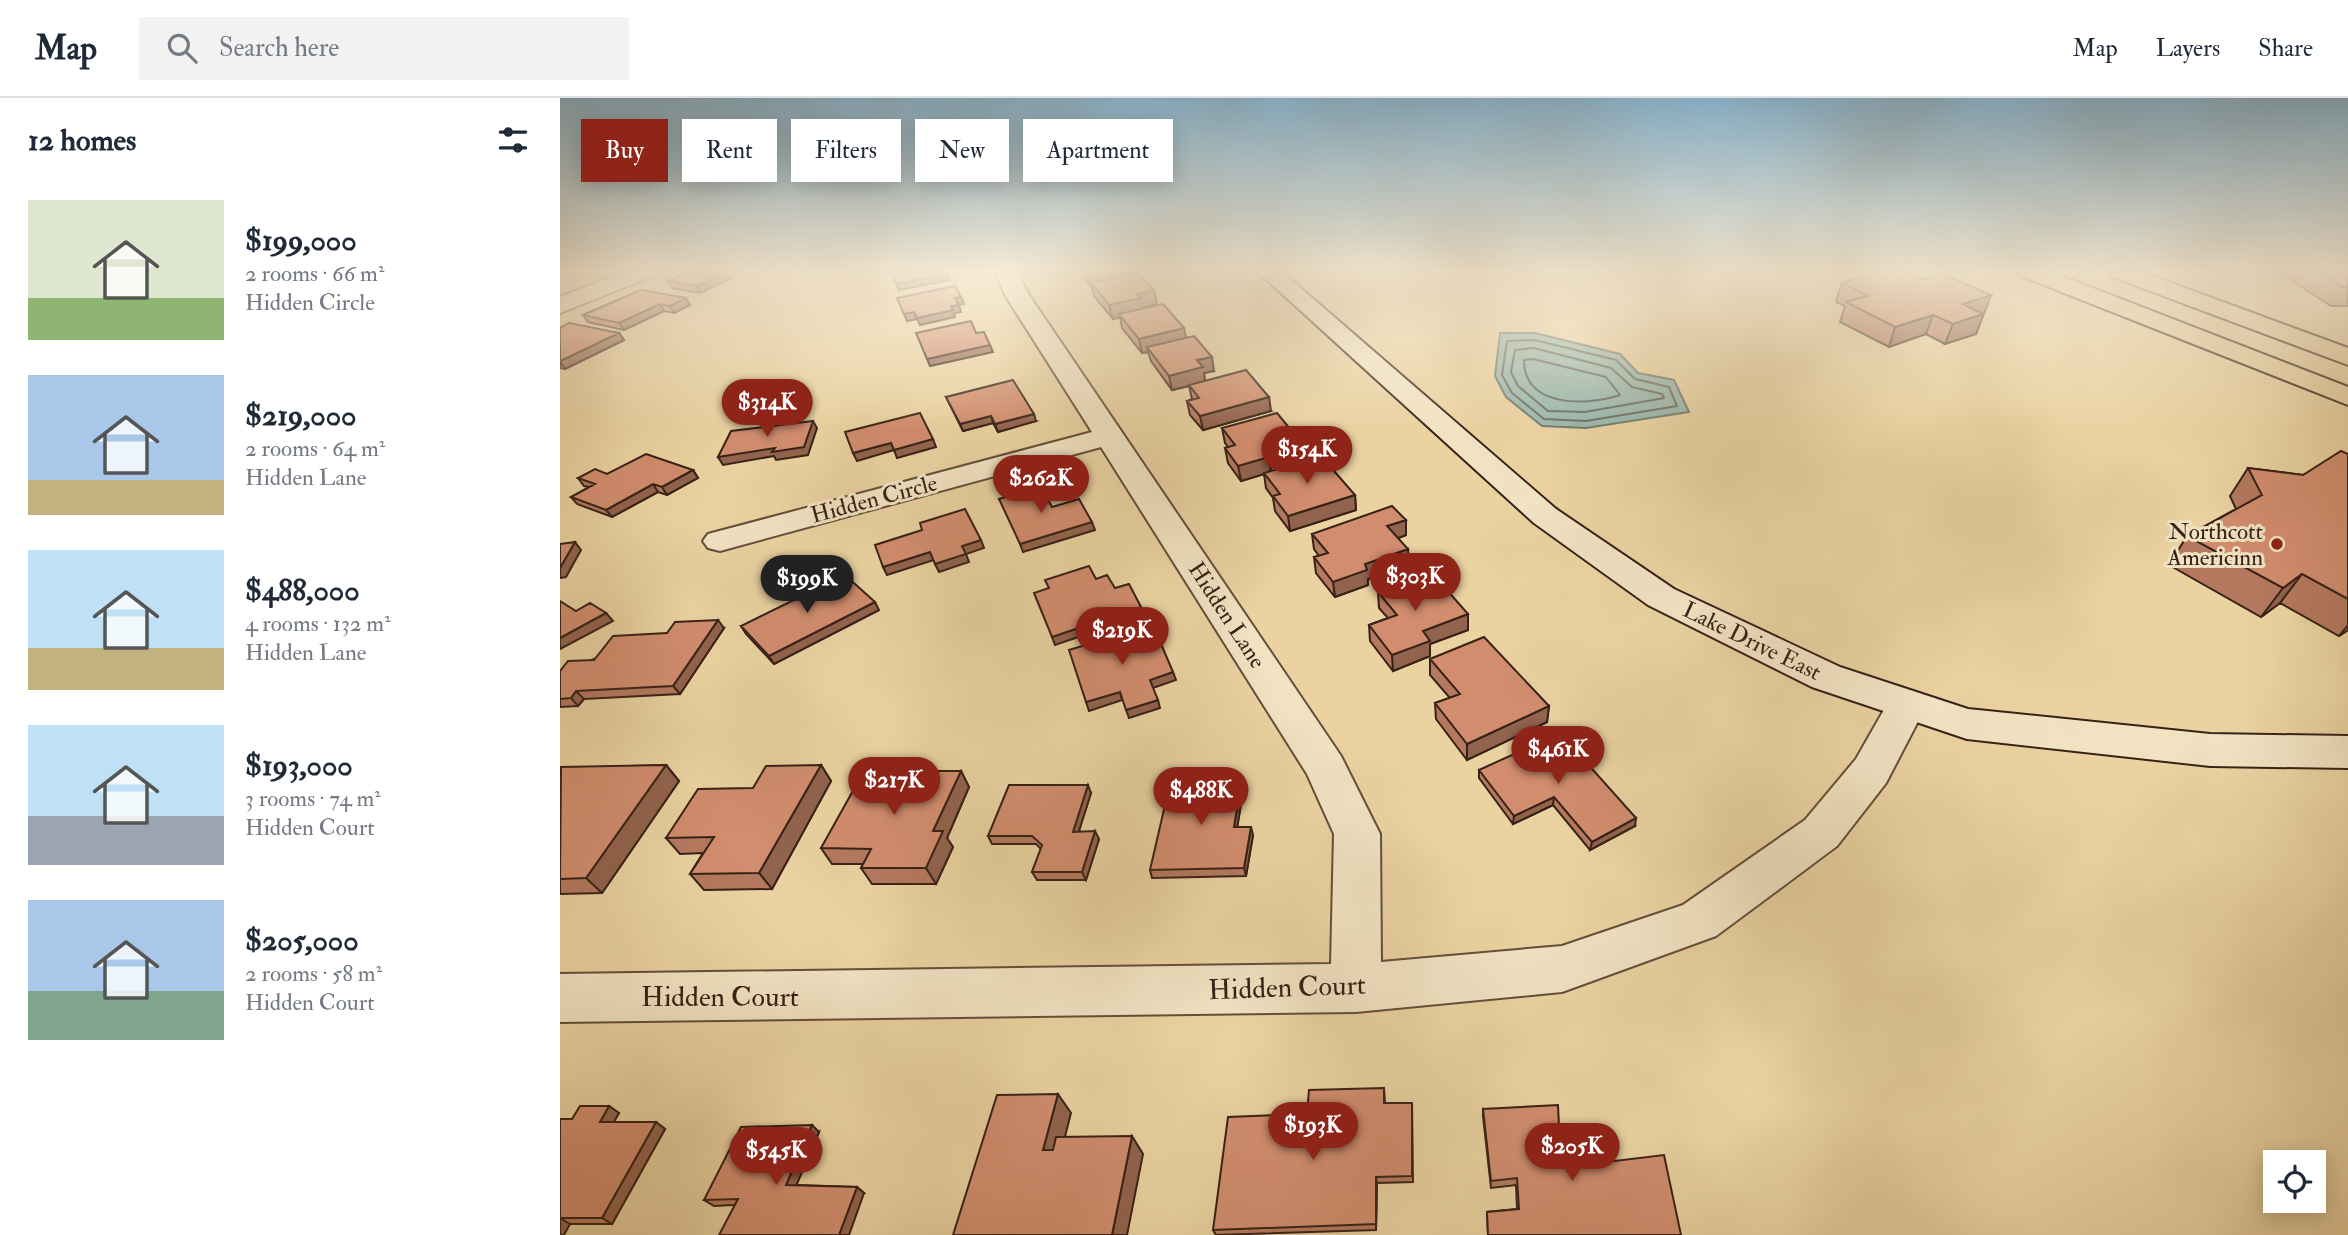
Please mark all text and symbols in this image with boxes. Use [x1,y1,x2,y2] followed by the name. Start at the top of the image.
[139,17,629,80] search box
[35,28,97,69] text: Map
[163,29,201,67] icon: search
[219,32,339,64] text: Search here
[2073,33,2118,64] text: Map
[2156,33,2220,64] text: Layers
[2258,33,2313,64] text: Share
[581,119,668,182] chip: Buy
[682,119,777,182] chip: Rent
[791,119,901,182] chip: Filters
[915,119,1009,182] chip: New
[1023,119,1173,182] chip: Apartment
[494,121,532,159] icon: filters
[28,122,136,159] text: 12 homes
[245,222,357,259] text: $199,000
[84,228,168,312] icon: home
[245,259,384,288] text: 2 rooms · 66 m²
[245,288,375,317] text: Hidden Circle
[718,380,816,439] pin: $314K
[738,387,796,416] text: $314K
[245,397,356,434] text: $219,000
[84,403,168,487] icon: home
[1258,426,1356,486] pin: $154K
[245,434,385,463] text: 2 rooms · 64 m²
[1277,434,1337,463] text: $154K
[992,456,1090,515] pin: $262K
[245,463,366,492] text: Hidden Lane
[1009,463,1073,492] text: $262K
[808,468,941,530] street label: Hidden Circle
[2166,517,2263,572] place label: Northcott Americinn
[2269,536,2285,552] marker: Northcott Americinn
[1366,554,1464,613] pin: $303K
[758,556,856,615] pin: $199K
[1182,556,1272,674] street label: Hidden Lane
[1386,561,1444,590] text: $303K
[777,563,837,592] text: $199K
[245,572,360,609] text: $488,000
[84,578,168,662] icon: home
[1678,595,1826,687] street label: Lake Drive East
[1073,608,1171,667] pin: $219K
[245,609,391,638] text: 4 rooms · 132 m²
[1092,615,1152,644] text: $219K
[245,638,366,667] text: Hidden Lane
[1509,726,1607,786] pin: $461K
[1527,734,1589,763] text: $461K
[245,747,353,784] text: $193,000
[84,753,168,837] icon: home
[845,758,943,817] pin: $217K
[864,765,924,794] text: $217K
[1152,768,1250,827] pin: $488K
[1169,775,1233,804] text: $488K
[245,784,381,813] text: 3 rooms · 74 m²
[245,813,375,842] text: Hidden Court
[245,922,359,959] text: $205,000
[84,928,168,1012] icon: home
[245,959,382,988] text: 2 rooms · 58 m²
[1208,968,1366,1008] street label: Hidden Court
[641,980,799,1015] street label: Hidden Court
[245,988,375,1017] text: Hidden Court
[1264,1102,1362,1162] pin: $193K
[1284,1110,1342,1139] text: $193K
[1523,1124,1621,1183] pin: $205K
[727,1128,825,1187] pin: $545K
[1541,1131,1603,1160] text: $205K
[745,1135,807,1164] text: $545K
[2263,1150,2326,1213] map controls
[2263,1150,2326,1213] button: locate

